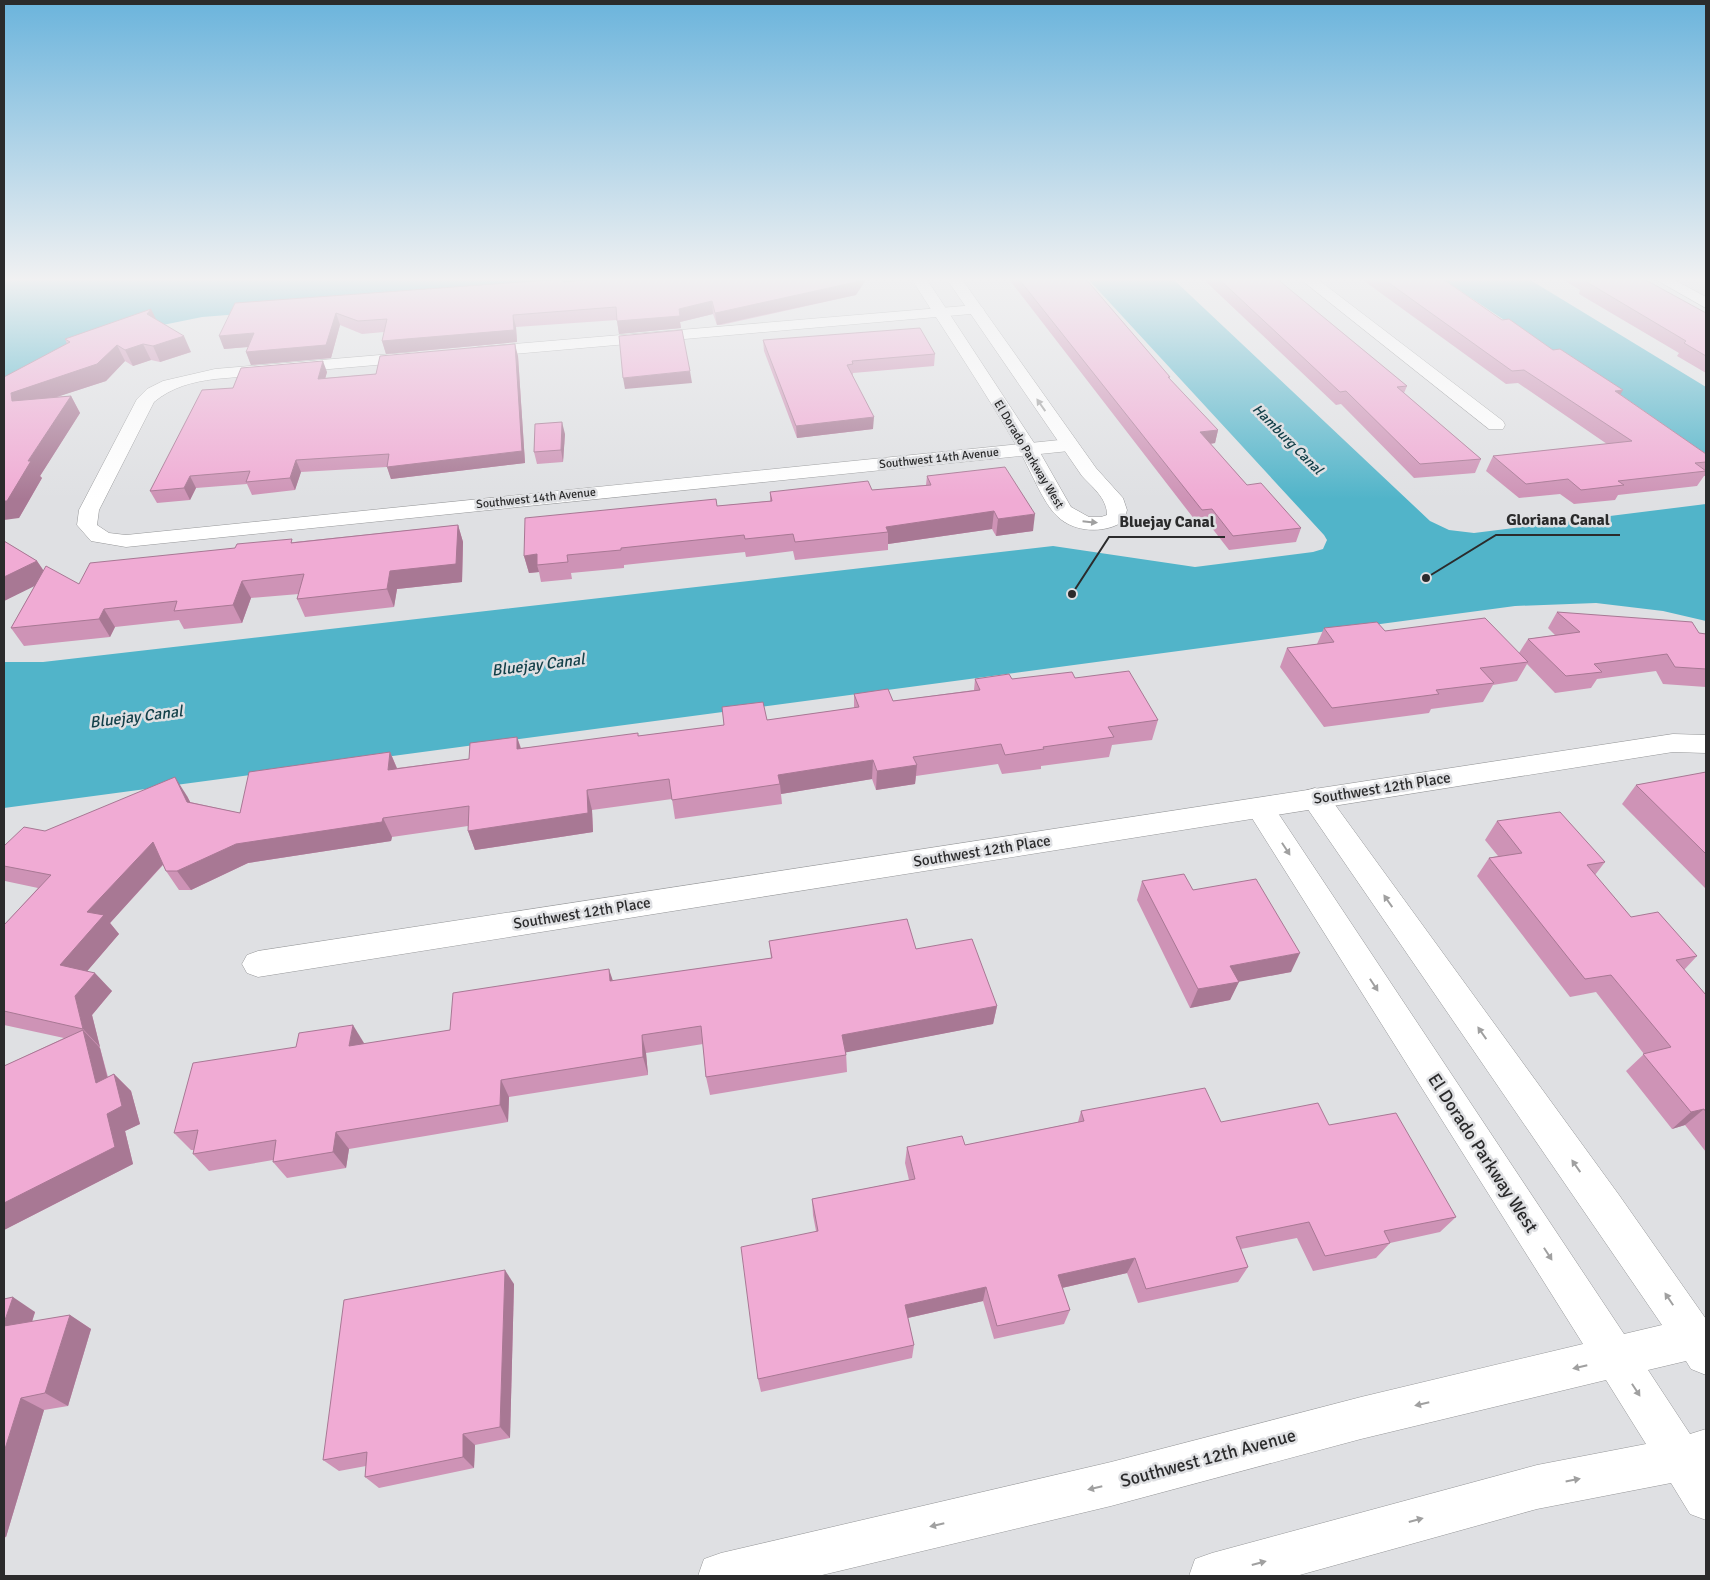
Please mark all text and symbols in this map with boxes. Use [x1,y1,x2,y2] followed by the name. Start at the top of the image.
[990,397,1067,511] street label: El Dorado Parkway West
[1036,398,1046,412] one-way arrow
[1249,401,1327,479] water label: Hamburg Canal
[878,445,1000,472] street label: Southwest 14th Avenue
[475,485,597,512] street label: Southwest 14th Avenue
[1496,504,1620,535] callout: Gloriana Canal
[1109,506,1225,537] callout: Bluejay Canal
[1506,510,1610,530] text: Gloriana Canal
[1119,512,1215,532] text: Bluejay Canal
[1082,518,1098,526] one-way arrow
[491,649,587,681] water label: Bluejay Canal
[89,701,185,733] water label: Bluejay Canal
[1312,768,1452,808] street label: Southwest 12th Place
[912,831,1052,871] street label: Southwest 12th Place
[1281,842,1291,855] one-way arrow
[512,893,652,933] street label: Southwest 12th Place
[1383,894,1393,908] one-way arrow
[1369,979,1379,992] one-way arrow
[1477,1026,1487,1040] one-way arrow
[1423,1069,1543,1237] street label: El Dorado Parkway West
[1571,1159,1581,1173] one-way arrow
[1543,1247,1553,1261] one-way arrow
[1664,1292,1674,1306] one-way arrow
[1572,1363,1588,1371] one-way arrow
[1631,1384,1641,1397] one-way arrow
[1414,1400,1429,1408] one-way arrow
[1118,1424,1298,1492] street label: Southwest 12th Avenue
[1566,1476,1581,1484] one-way arrow
[1087,1484,1103,1492] one-way arrow
[1409,1516,1424,1524] one-way arrow
[929,1521,944,1529] one-way arrow
[1252,1559,1267,1567] one-way arrow

